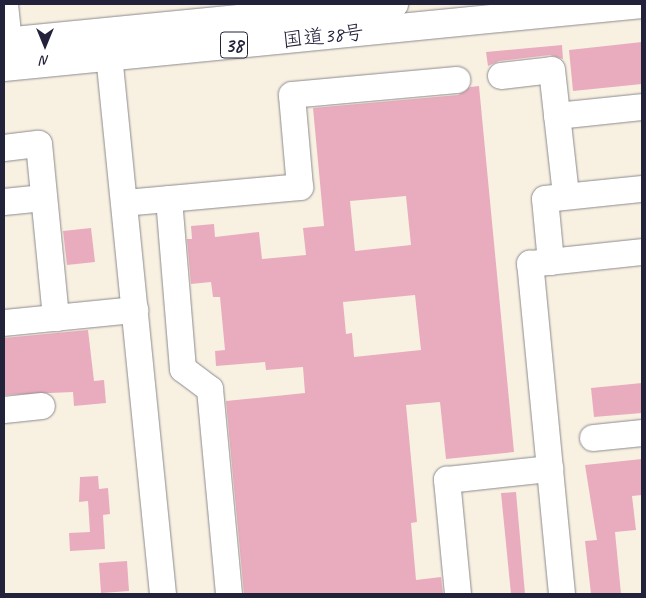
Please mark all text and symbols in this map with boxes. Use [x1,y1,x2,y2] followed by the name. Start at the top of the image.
[281,19,365,53] street label: 国道38号
[20,20,70,70] north arrow
[219,28,249,62] road number: 38
[41,52,49,69] text: N

